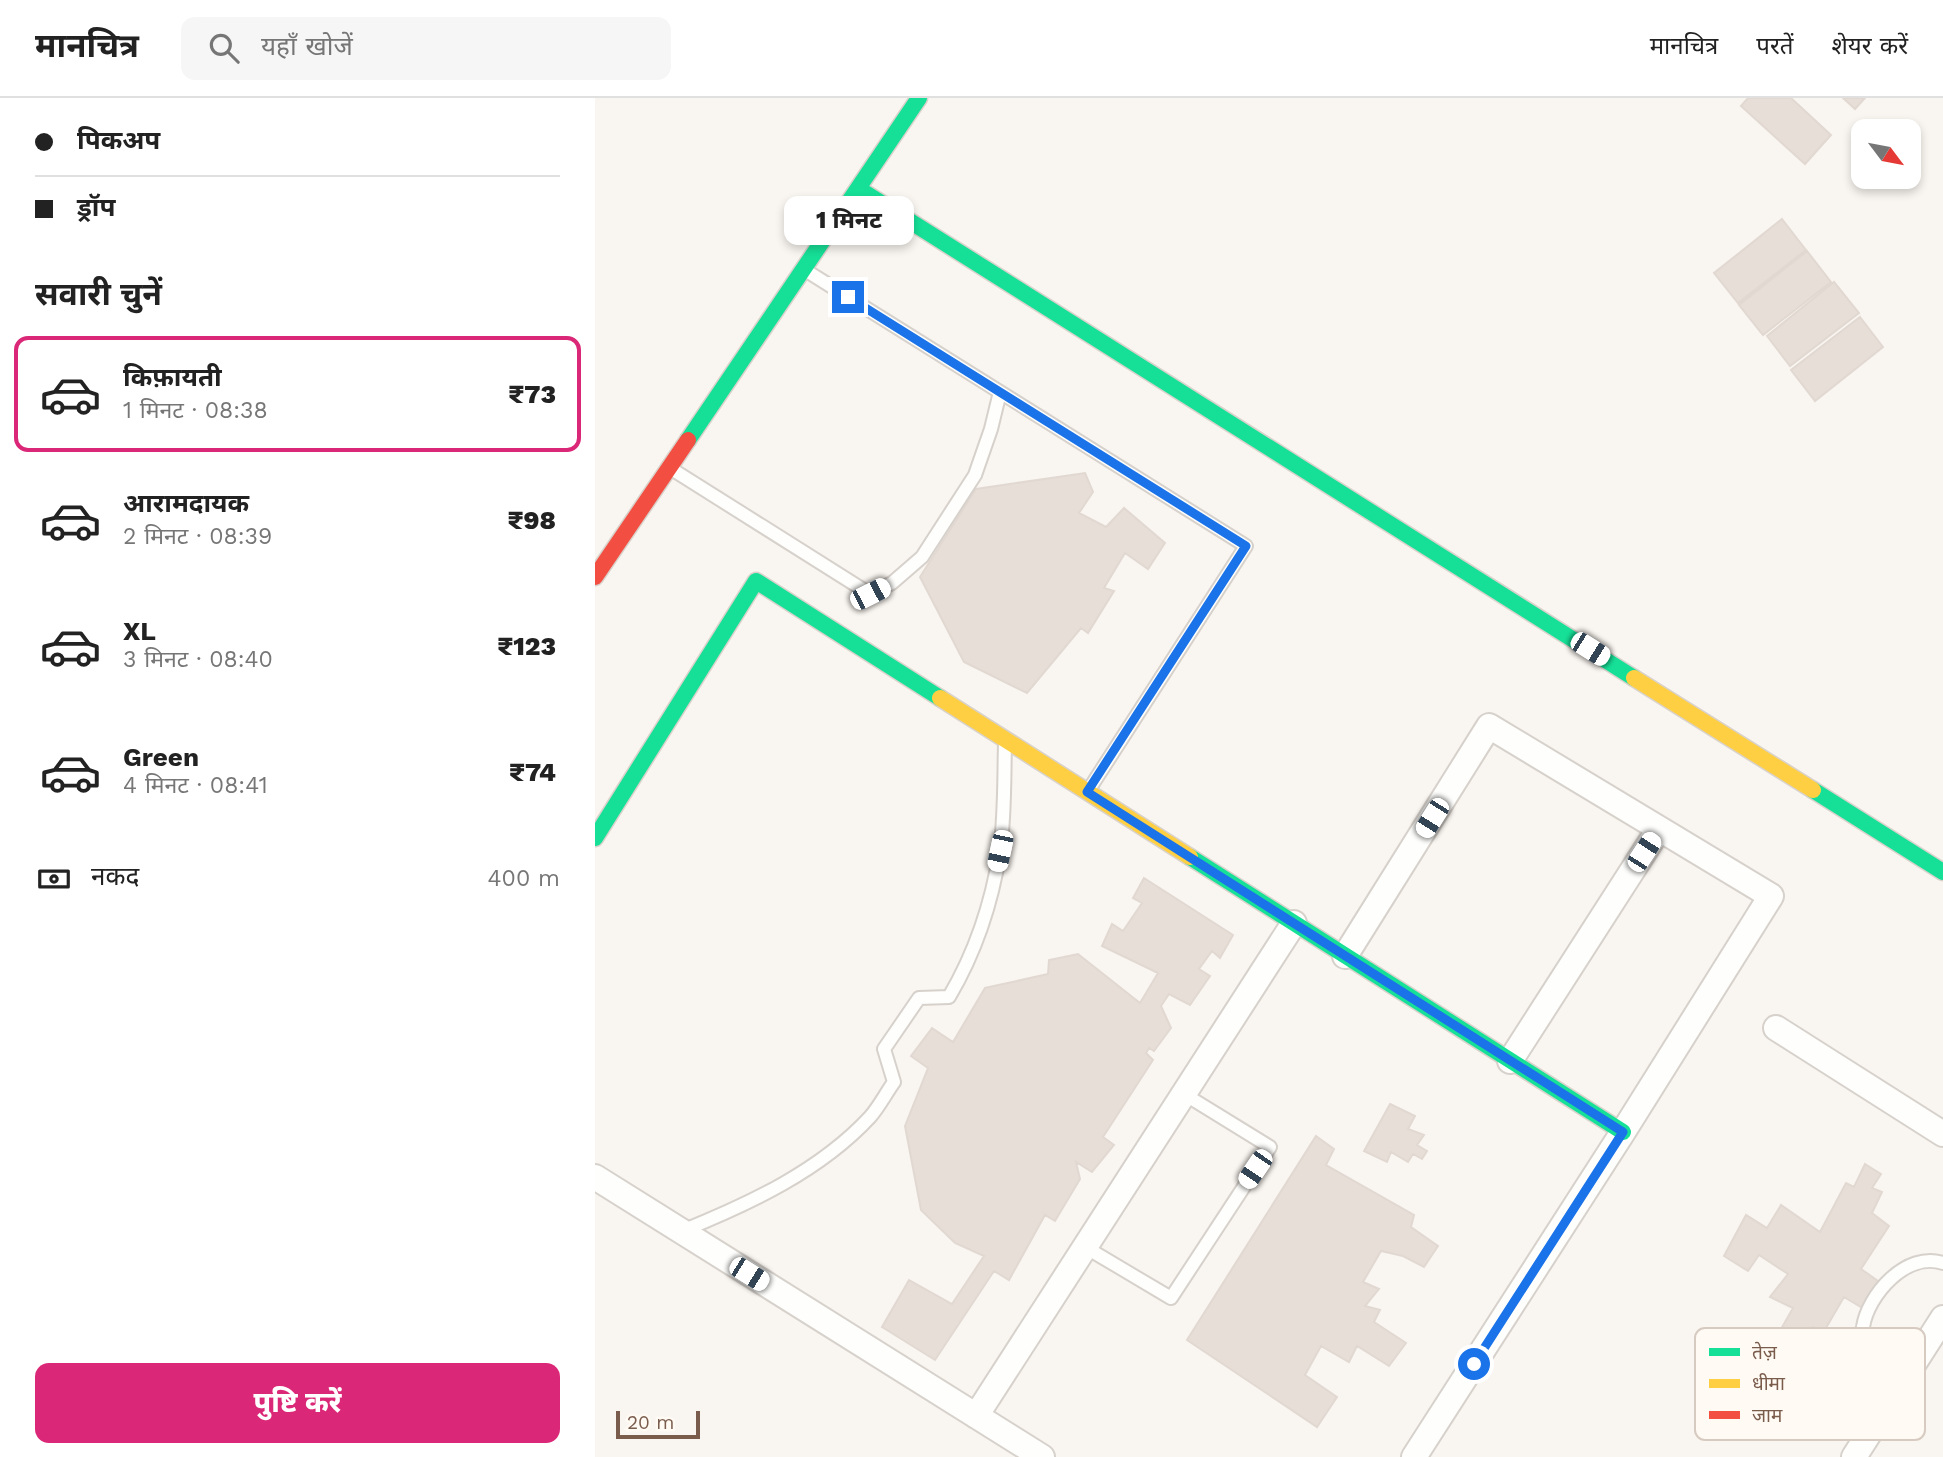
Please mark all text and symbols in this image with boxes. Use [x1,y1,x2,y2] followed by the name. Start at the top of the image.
[181,17,671,80] search box
[35,26,139,65] text: मानचित्र
[205,29,243,67] icon: search
[261,31,353,61] text: यहाँ खोजें
[1650,32,1718,60] text: मानचित्र
[1756,32,1794,60] text: परतें
[1832,32,1908,60] text: शेयर करें
[1851,119,1921,189] north arrow
[1851,119,1921,189] map controls
[77,125,160,155] text: पिकअप
[77,192,115,222] text: ड्रॉप
[783,195,913,244] callout: 1 मिनट
[816,207,882,234] text: 1 मिनट
[35,275,162,313] text: सवारी चुनें
[832,281,864,313] route end
[123,362,222,392] text: किफ़ायती
[39,363,102,426] icon: car
[508,379,556,409] text: ₹73
[123,397,268,424] text: 1 मिनट · 08:38
[123,488,249,518] text: आरामदायक
[39,489,102,552] icon: car
[508,505,556,535] text: ₹98
[123,523,272,550] text: 2 मिनट · 08:39
[847,575,894,613] car
[39,615,102,678] icon: car
[123,616,156,646] text: XL
[1567,629,1614,669] car
[497,631,556,661] text: ₹123
[123,646,273,673] text: 3 मिनट · 08:40
[39,741,102,804] icon: car
[123,742,199,772] text: Green
[509,757,556,787] text: ₹74
[123,772,268,799] text: 4 मिनट · 08:41
[1412,795,1453,841] car
[986,828,1015,874] car
[1624,829,1665,875] car
[35,860,73,898] icon: cash
[91,861,139,891] text: नकद
[488,865,560,892] text: 400 m
[1235,1146,1276,1192] car
[726,1254,773,1294] car
[1695,1328,1925,1440] legend
[1752,1341,1778,1364] text: तेज़
[1458,1348,1490,1380] route start
[35,1363,560,1443] button: पुष्टि करें
[1752,1372,1786,1395] text: धीमा
[1752,1404,1783,1427] text: जाम
[616,1408,700,1440] scale bar
[627,1411,674,1434] text: 20 m

